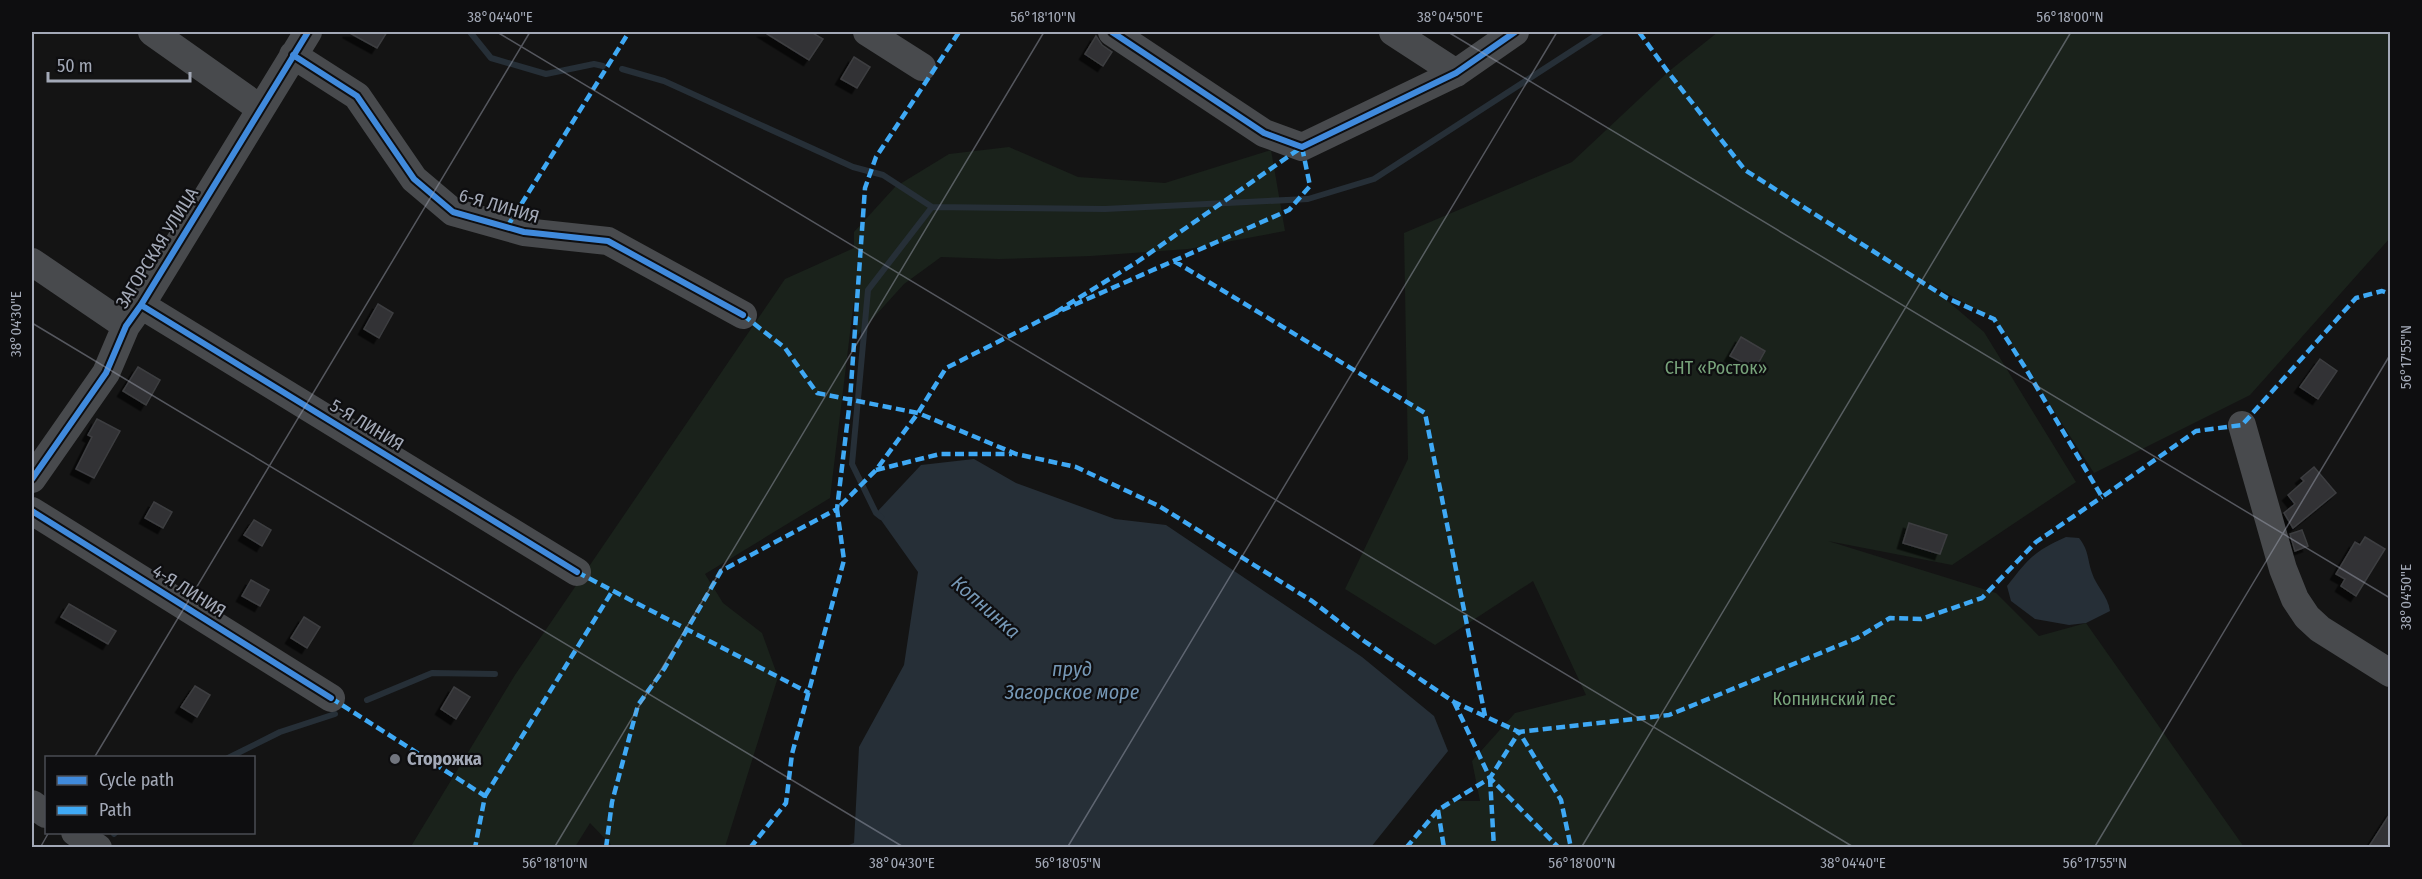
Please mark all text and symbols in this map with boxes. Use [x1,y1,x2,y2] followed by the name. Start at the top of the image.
[467,8,533,26] text: 38°04'40"E
[1010,8,1076,26] text: 56°18'10"N
[1417,8,1483,26] text: 38°04'50"E
[2036,8,2104,26] text: 56°18'00"N
[48,45,190,83] scale bar
[57,55,93,77] text: 50 m
[111,183,203,313] street label: ЗАГОРСКАЯ УЛИЦА
[456,184,542,228] street label: 6-Я ЛИНИЯ
[7,291,25,357] text: 38°04'30"E
[2397,325,2415,389] text: 56°17'55"N
[1665,357,1767,379] park label: СНТ «Росток»
[326,394,408,456] street label: 5-Я ЛИНИЯ
[148,560,230,622] street label: 4-Я ЛИНИЯ
[2397,564,2415,630] text: 38°04'50"E
[947,571,1025,643] water label: Копнинка
[1004,657,1140,704] water label: пруд Загорское море
[1773,688,1896,710] park label: Копнинский лес
[407,748,482,770] place label: Сторожка
[388,752,402,766] marker: Сторожка
[45,756,255,834] legend
[99,769,174,791] text: Cycle path
[99,799,132,821] text: Path
[522,854,588,872] text: 56°18'10"N
[869,854,935,872] text: 38°04'30"E
[1035,854,1101,872] text: 56°18'05"N
[1548,854,1616,872] text: 56°18'00"N
[1820,854,1886,872] text: 38°04'40"E
[2063,854,2127,872] text: 56°17'55"N

